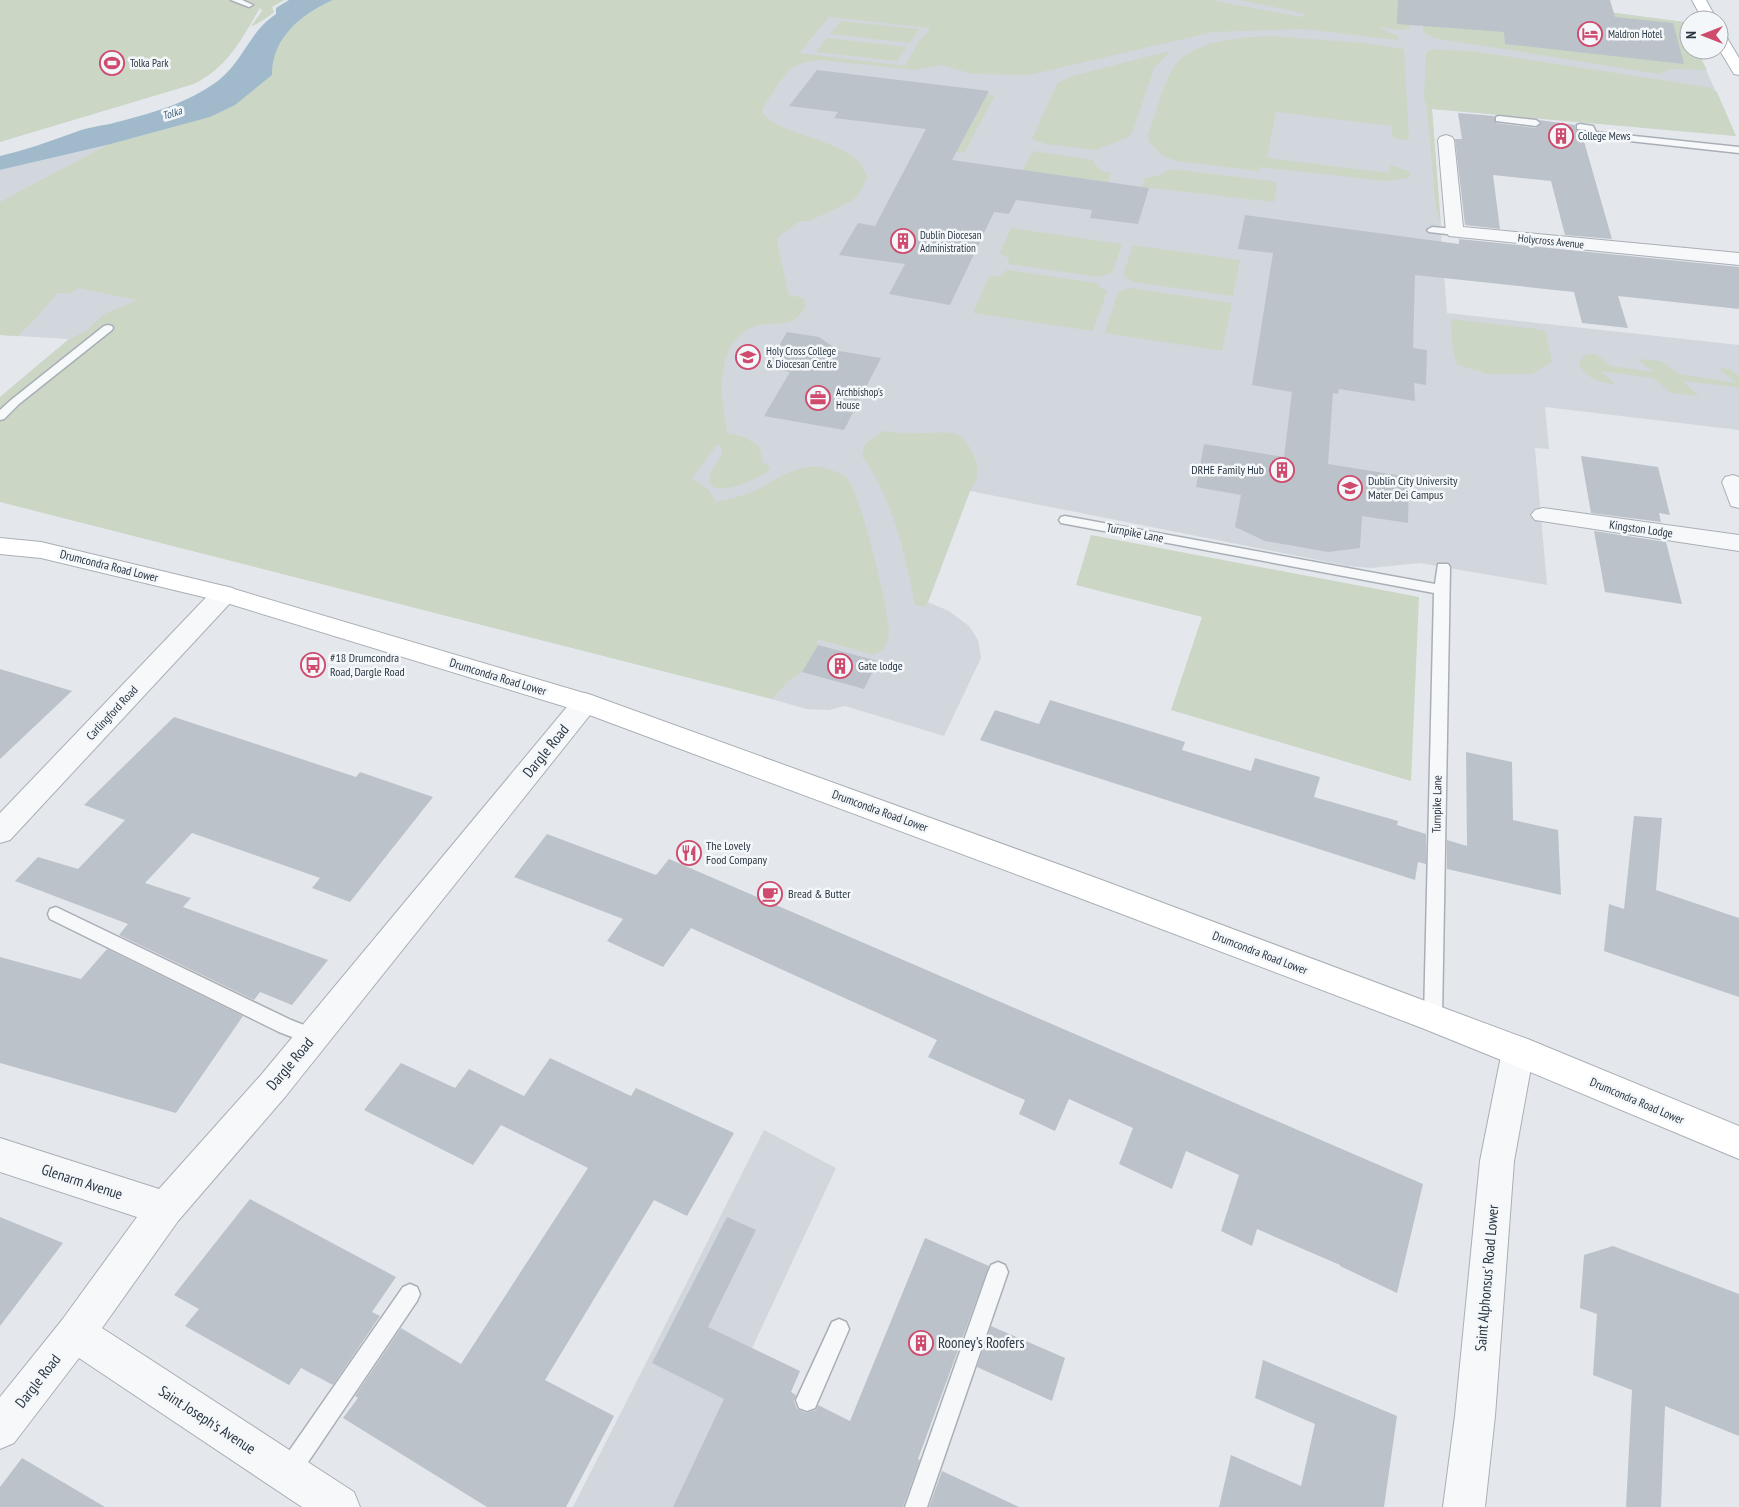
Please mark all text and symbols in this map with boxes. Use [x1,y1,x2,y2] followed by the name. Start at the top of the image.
[1679,10,1729,60] north arrow
[1577,21,1603,47] hotel icon: Maldron Hotel
[1608,27,1663,41] place label: Maldron Hotel
[1682,31,1700,39] text: N
[99,50,125,76] sports icon: Tolka Park
[130,56,169,70] place label: Tolka Park
[160,103,184,123] water label: Tolka
[1548,123,1574,149] building icon: College Mews
[1578,129,1631,143] place label: College Mews
[890,228,916,254] building icon: Dublin Diocesan Administration
[920,228,982,255] place label: Dublin Diocesan Administration
[1517,231,1585,251] street label: Holycross Avenue
[735,344,761,370] school or university icon: Holy Cross College & Diocesan Centre
[766,344,837,371] place label: Holy Cross College & Diocesan Centre
[805,385,831,411] office icon: Archbishop's House
[836,385,883,412] place label: Archbishop's House
[1269,457,1295,483] building icon: DRHE Family Hub
[1191,462,1264,477] place label: DRHE Family Hub
[1368,473,1458,502] place label: Dublin City University Mater Dei Campus
[1337,475,1363,501] school or university icon: Dublin City University Mater Dei Campus
[1608,517,1674,540] street label: Kingston Lodge
[1105,520,1165,545] street label: Turnpike Lane
[58,546,160,585] street label: Drumcondra Road Lower
[330,650,405,679] place label: #18 Drumcondra Road, Dargle Road
[300,652,326,678] bus stop icon: #18 Drumcondra Road, Dargle Road
[827,653,853,679] building icon: Gate lodge
[448,655,549,699] street label: Drumcondra Road Lower
[858,658,903,673] place label: Gate lodge
[83,682,141,743] street label: Carlingford Road
[518,720,573,781] street label: Dargle Road
[1428,775,1445,833] street label: Turnpike Lane
[830,786,931,835] street label: Drumcondra Road Lower
[706,838,768,867] place label: The Lovely Food Company
[676,840,702,866] restaurant icon: The Lovely Food Company
[757,881,783,907] cafe icon: Bread & Butter
[788,886,851,901] place label: Bread & Butter
[1210,927,1311,978] street label: Drumcondra Road Lower
[262,1033,317,1094] street label: Dargle Road
[1588,1074,1687,1127] street label: Drumcondra Road Lower
[39,1159,125,1204] street label: Glenarm Avenue
[1471,1203,1502,1352] street label: Saint Alphonsus' Road Lower
[908,1330,934,1356] building icon: Rooney's Roofers
[938,1333,1024,1352] place label: Rooney's Roofers
[11,1350,64,1411] street label: Dargle Road
[155,1381,259,1458] street label: Saint Joseph's Avenue

